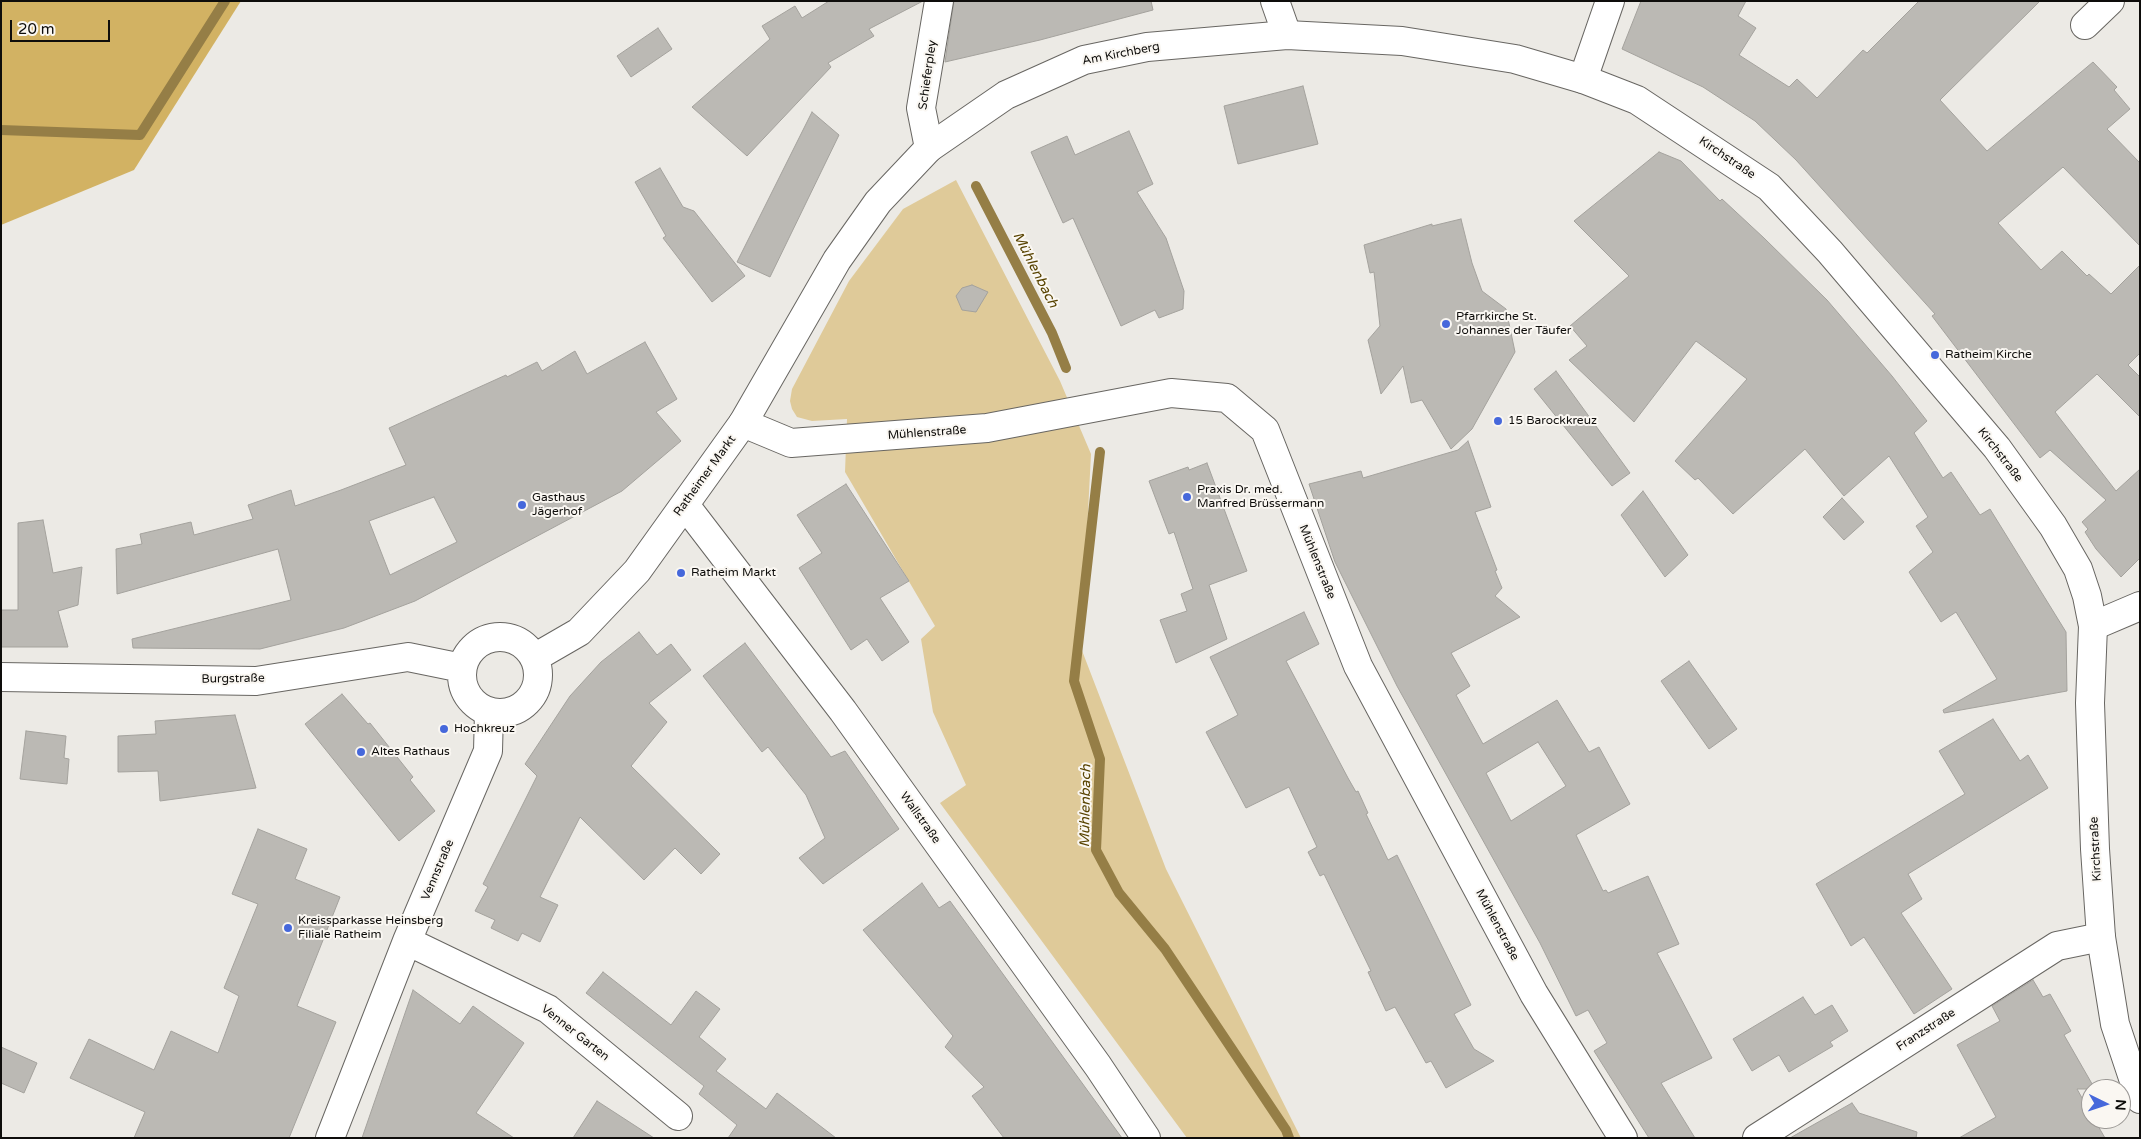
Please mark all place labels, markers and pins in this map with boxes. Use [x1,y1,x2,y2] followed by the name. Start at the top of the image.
[1456,310,1571,338] place label: Pfarrkirche St. Johannes der Täufer
[1440,318,1452,330] marker: Pfarrkirche St. Johannes der Täufer
[1945,348,2032,362] place label: Ratheim Kirche
[1929,349,1941,361] marker: Ratheim Kirche
[1508,414,1597,428] place label: 15 Barockkreuz
[1492,415,1504,427] marker: 15 Barockkreuz
[1197,483,1324,511] place label: Praxis Dr. med. Manfred Brüssermann
[532,491,585,519] place label: Gasthaus Jägerhof
[1181,491,1193,503] marker: Praxis Dr. med. Manfred Brüssermann
[516,499,528,511] marker: Gasthaus Jägerhof
[691,566,776,580] place label: Ratheim Markt
[675,567,687,579] marker: Ratheim Markt
[454,722,515,736] place label: Hochkreuz
[438,723,450,735] marker: Hochkreuz
[371,745,450,759] place label: Altes Rathaus
[355,746,367,758] marker: Altes Rathaus
[298,914,443,942] place label: Kreissparkasse Heinsberg Filiale Ratheim
[282,922,294,934] marker: Kreissparkasse Heinsberg Filiale Ratheim

